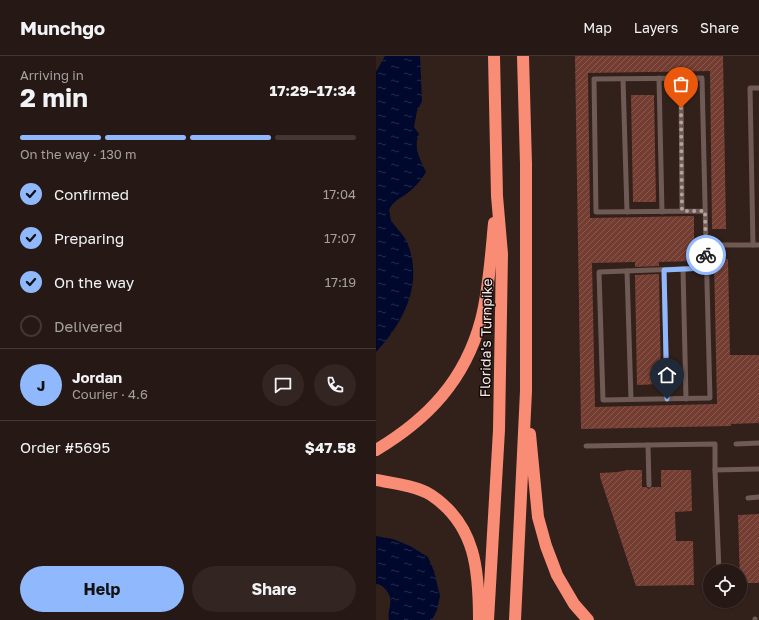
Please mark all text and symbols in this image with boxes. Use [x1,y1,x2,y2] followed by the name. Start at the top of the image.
[20,16,105,39] text: Munchgo
[583,19,612,36] text: Map
[634,19,678,36] text: Layers
[700,19,739,36] text: Share
[20,67,84,83] text: Arriving in
[664,67,698,108] pin
[670,73,692,95] icon: bag
[269,81,356,99] text: 17:29–17:34
[20,82,88,113] text: 2 min
[20,146,137,162] text: On the way · 130 m
[20,183,42,205] icon: check
[54,185,129,203] text: Confirmed
[323,186,356,202] text: 17:04
[20,227,42,249] icon: check
[54,229,124,247] text: Preparing
[324,230,356,246] text: 17:07
[686,235,726,275] courier
[695,244,717,266] icon: bike
[20,271,42,293] icon: check
[54,273,134,291] text: On the way
[325,274,356,290] text: 17:19
[476,278,495,397] street label: Florida's Turnpike
[54,317,122,335] text: Delivered
[650,358,684,399] pin
[262,364,304,406] button: chat
[314,364,356,406] button: phone
[656,364,678,386] icon: home
[72,368,122,386] text: Jordan
[37,376,45,394] text: J
[72,386,148,402] text: Courier · 4.6
[20,438,110,456] text: Order #5695
[305,438,356,456] text: $47.58
[703,564,747,608] map controls
[703,564,747,608] button: locate
[20,566,184,612] button: Help
[192,566,356,612] button: Share

